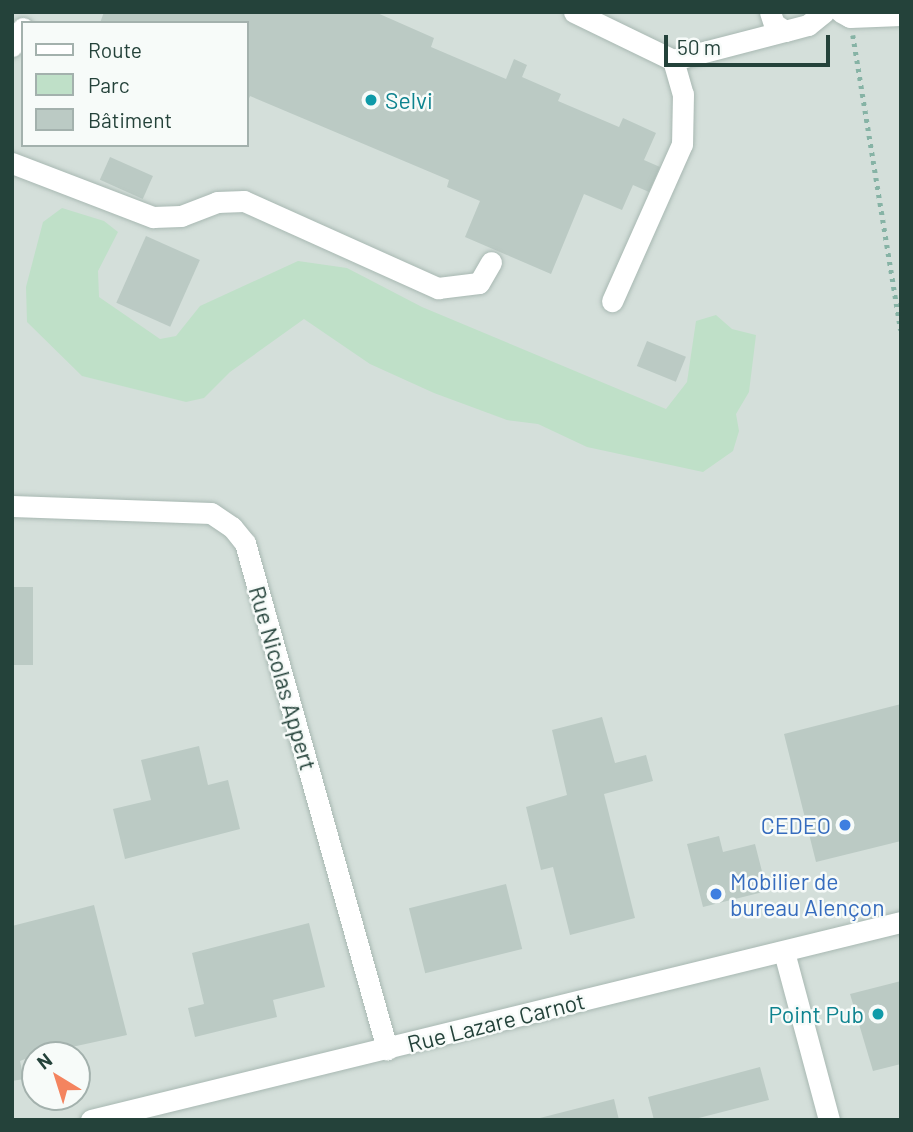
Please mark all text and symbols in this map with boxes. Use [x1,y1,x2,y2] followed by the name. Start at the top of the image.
[21,21,248,147] legend
[668,21,834,65] scale bar
[677,34,721,59] text: 50 m
[88,37,142,62] text: Route
[88,72,130,97] text: Parc
[385,86,433,114] place label: Selvi
[363,92,379,108] marker: Selvi
[88,107,172,132] text: Bâtiment
[244,583,322,773] street label: Rue Nicolas Appert
[761,811,831,839] place label: CEDEO
[837,817,853,833] marker: CEDEO
[730,867,885,921] place label: Mobilier de bureau Alençon
[708,886,724,902] marker: Mobilier de bureau Alençon
[404,987,588,1057] street label: Rue Lazare Carnot
[769,1000,864,1028] place label: Point Pub
[870,1006,886,1022] marker: Point Pub
[21,1041,91,1111] north arrow
[32,1048,56,1074] text: N

